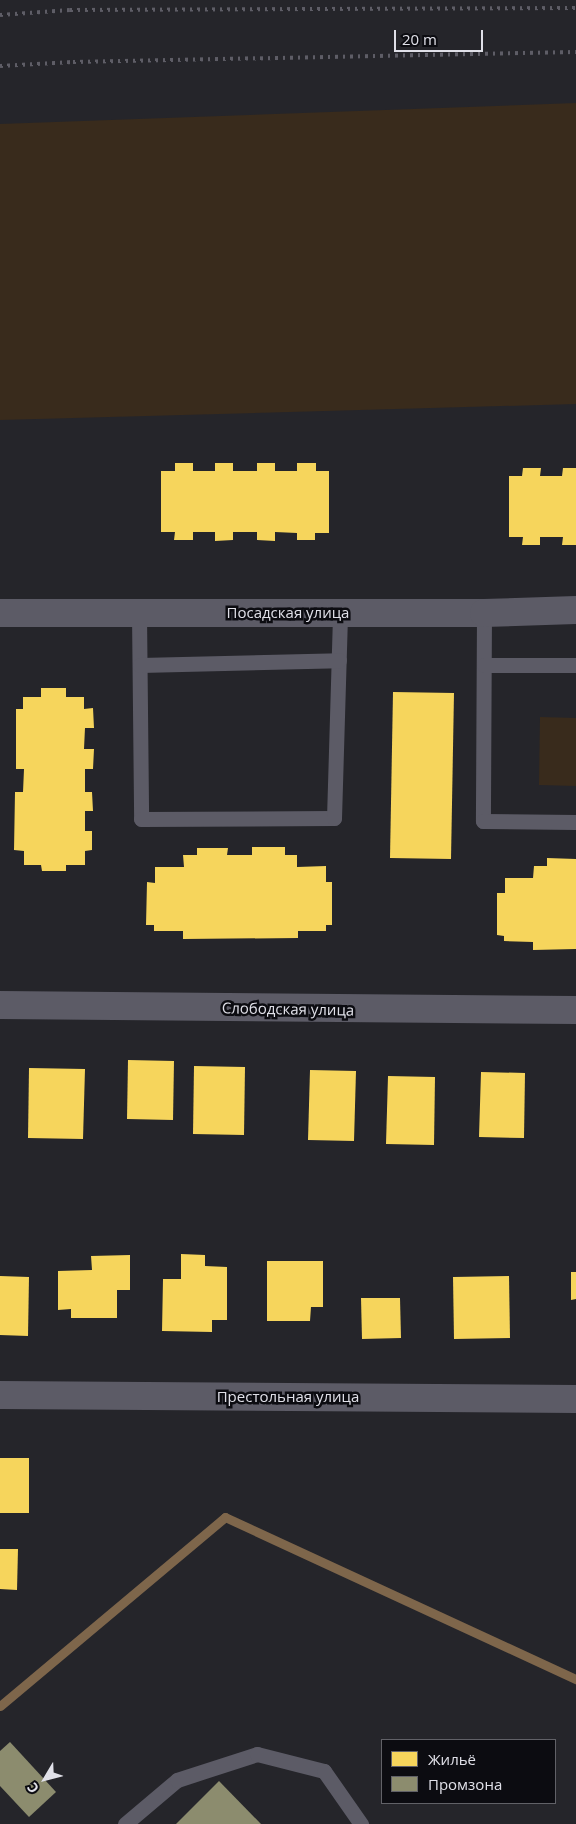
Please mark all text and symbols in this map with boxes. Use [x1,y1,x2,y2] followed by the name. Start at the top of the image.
[396,20,485,52] scale bar
[402,29,437,49] text: 20 m
[227,604,349,622] street label: Посадская улица
[222,999,354,1019] street label: Слободская улица
[217,1388,359,1406] street label: Престольная улица
[381,1739,556,1804] legend
[428,1749,476,1769] text: Жильё
[20,1754,70,1804] north arrow
[428,1774,502,1794] text: Промзона
[22,1779,43,1798] text: С

